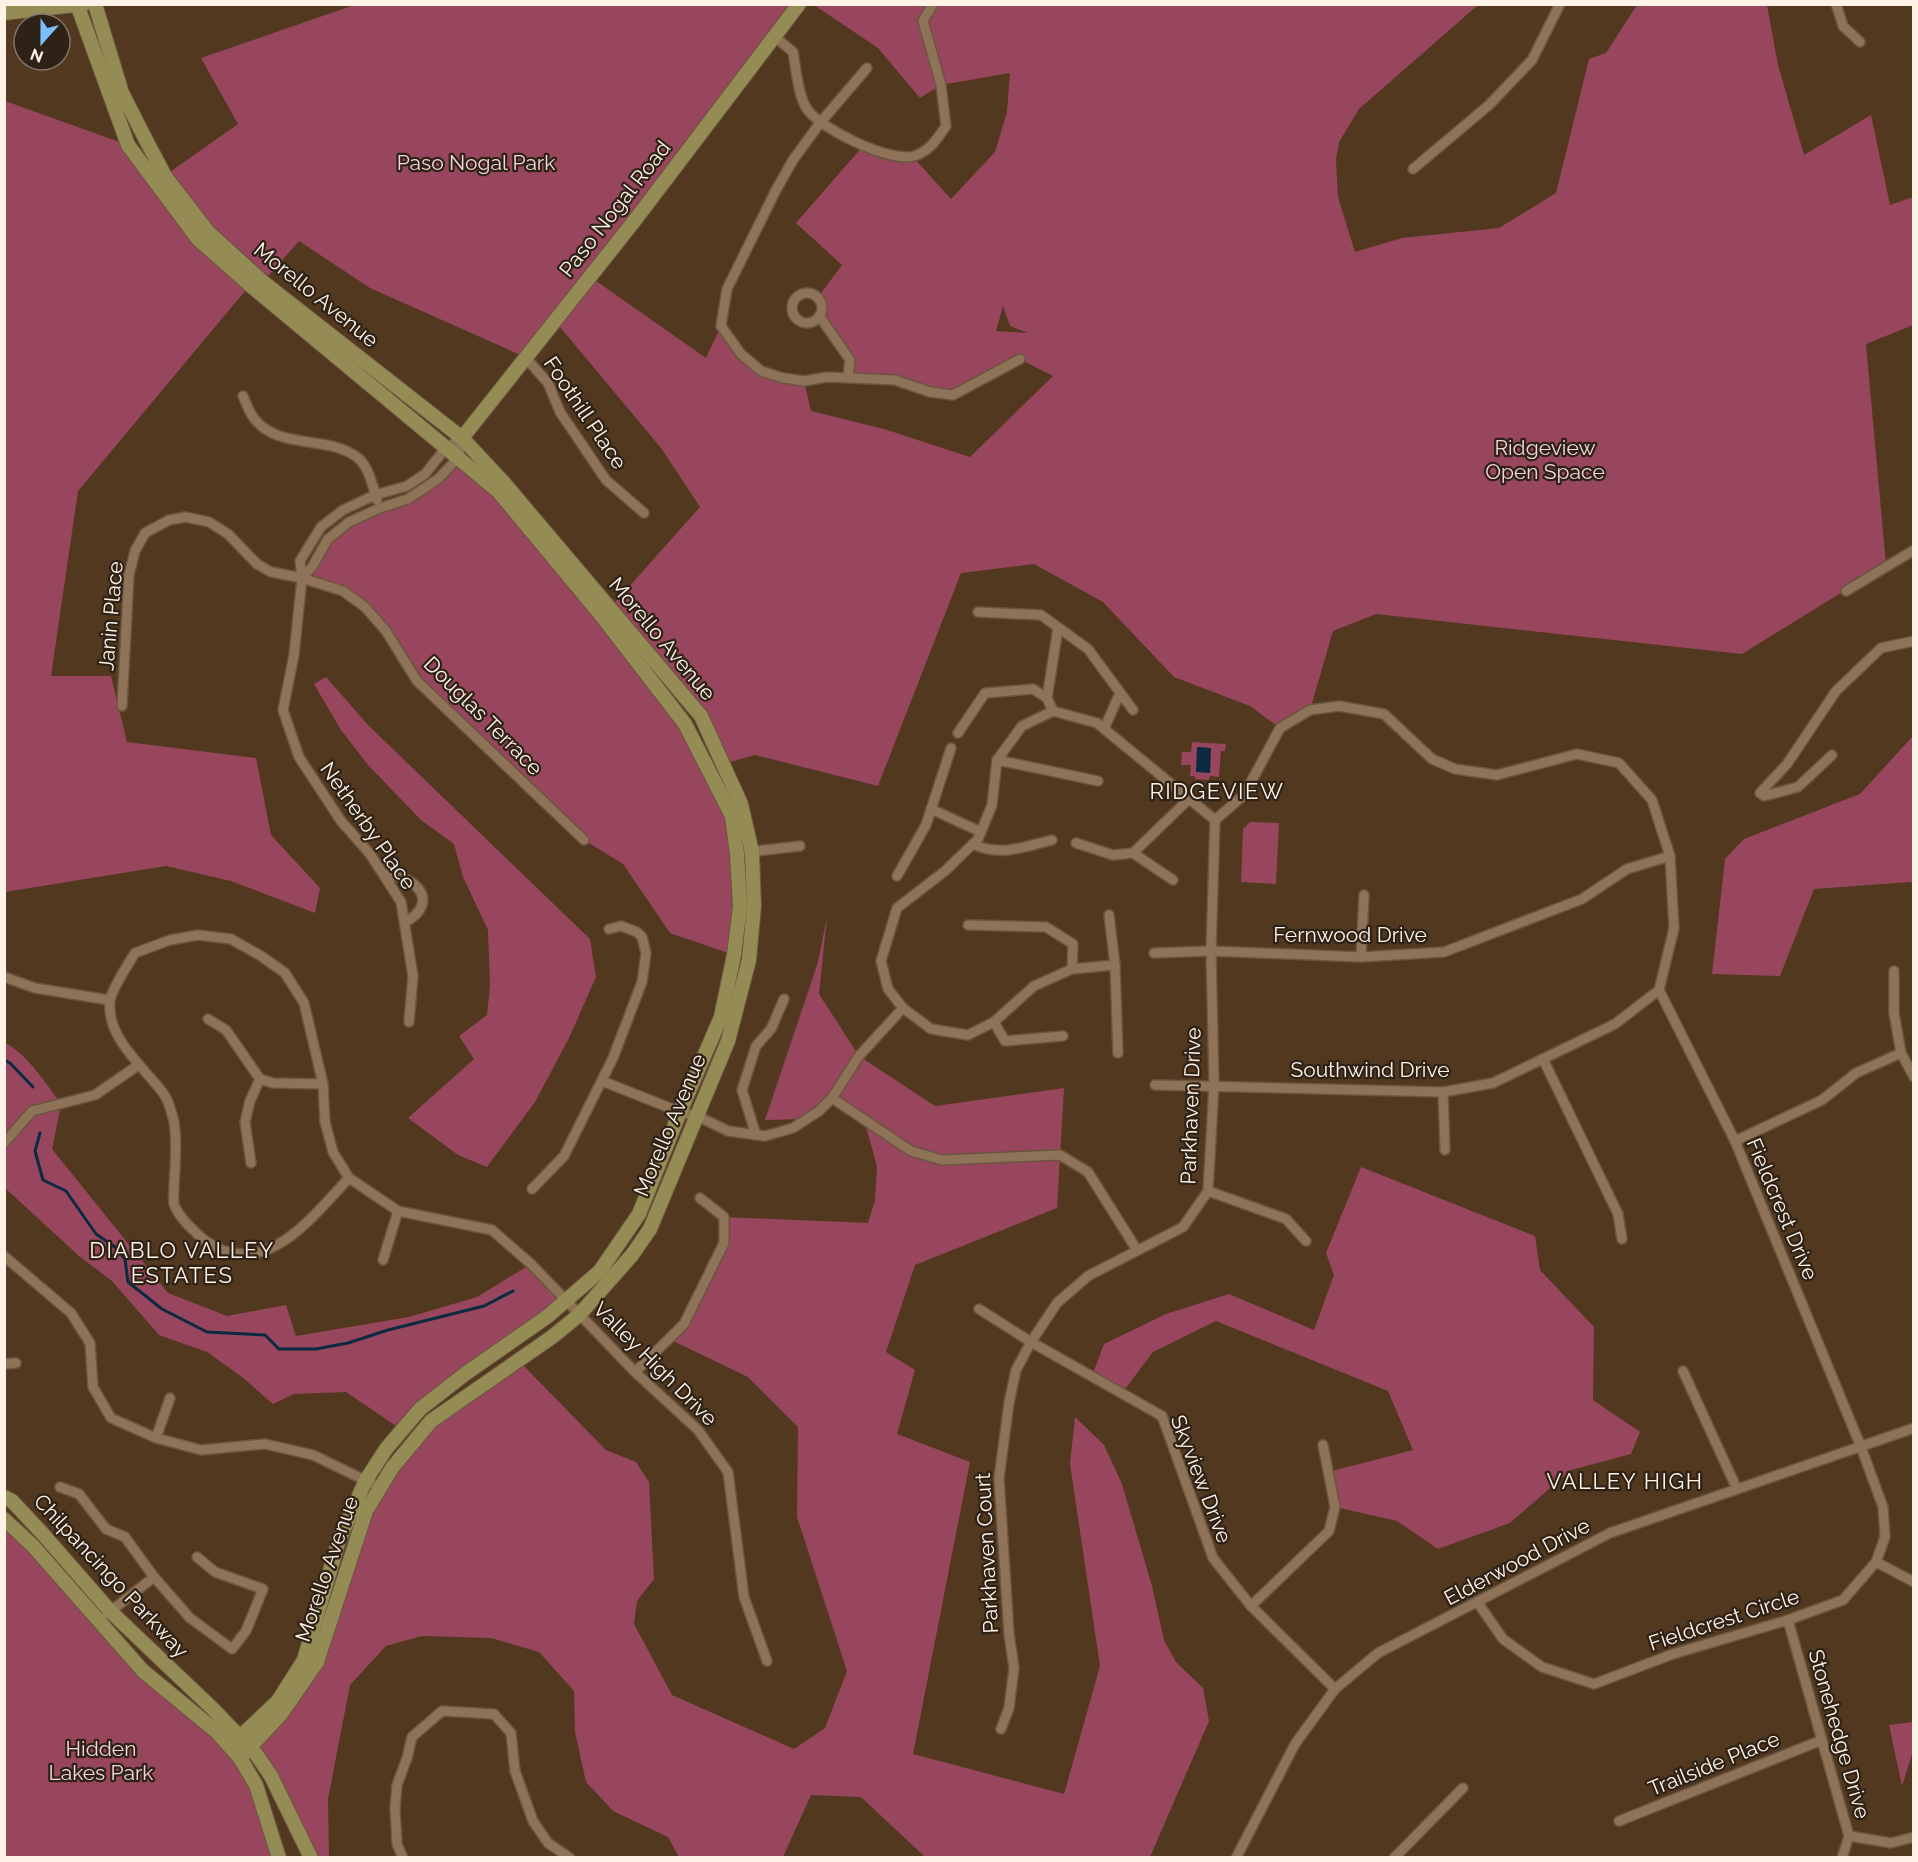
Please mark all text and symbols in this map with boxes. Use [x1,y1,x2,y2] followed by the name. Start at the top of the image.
[12,12,72,72] north arrow
[28,44,46,67] text: N
[554,136,676,282] street label: Paso Nogal Road
[397,150,555,175] park label: Paso Nogal Park
[249,237,383,352] street label: Morello Avenue
[539,352,632,474] street label: Foothill Place
[1485,435,1605,484] park label: Ridgeview Open Space
[93,560,128,672] street label: Janin Place
[604,572,721,705] street label: Morello Avenue
[419,651,548,780] street label: Douglas Terrace
[315,757,422,894] street label: Netherby Place
[1149,778,1285,804] district label: RIDGEVIEW
[1273,922,1427,947] street label: Fernwood Drive
[1175,1027,1206,1185] street label: Parkhaven Drive
[628,1050,711,1200] street label: Morello Avenue
[1290,1057,1450,1082] street label: Southwind Drive
[1741,1134,1824,1283] street label: Fieldcrest Drive
[89,1237,275,1288] district label: DIABLO VALLEY ESTATES
[588,1296,723,1431] street label: Valley High Drive
[1166,1411,1237,1546] street label: Skyview Drive
[1547,1468,1703,1494] district label: VALLEY HIGH
[970,1472,1003,1634] street label: Parkhaven Court
[29,1489,194,1663] street label: Chilpancingo Parkway
[290,1493,363,1645] street label: Morello Avenue
[1440,1513,1594,1610] street label: Elderwood Drive
[1645,1583,1802,1656] street label: Fieldcrest Circle
[1803,1646,1876,1821] street label: Stonehedge Drive
[1644,1726,1783,1801] street label: Trailside Place
[49,1736,153,1785] park label: Hidden Lakes Park

